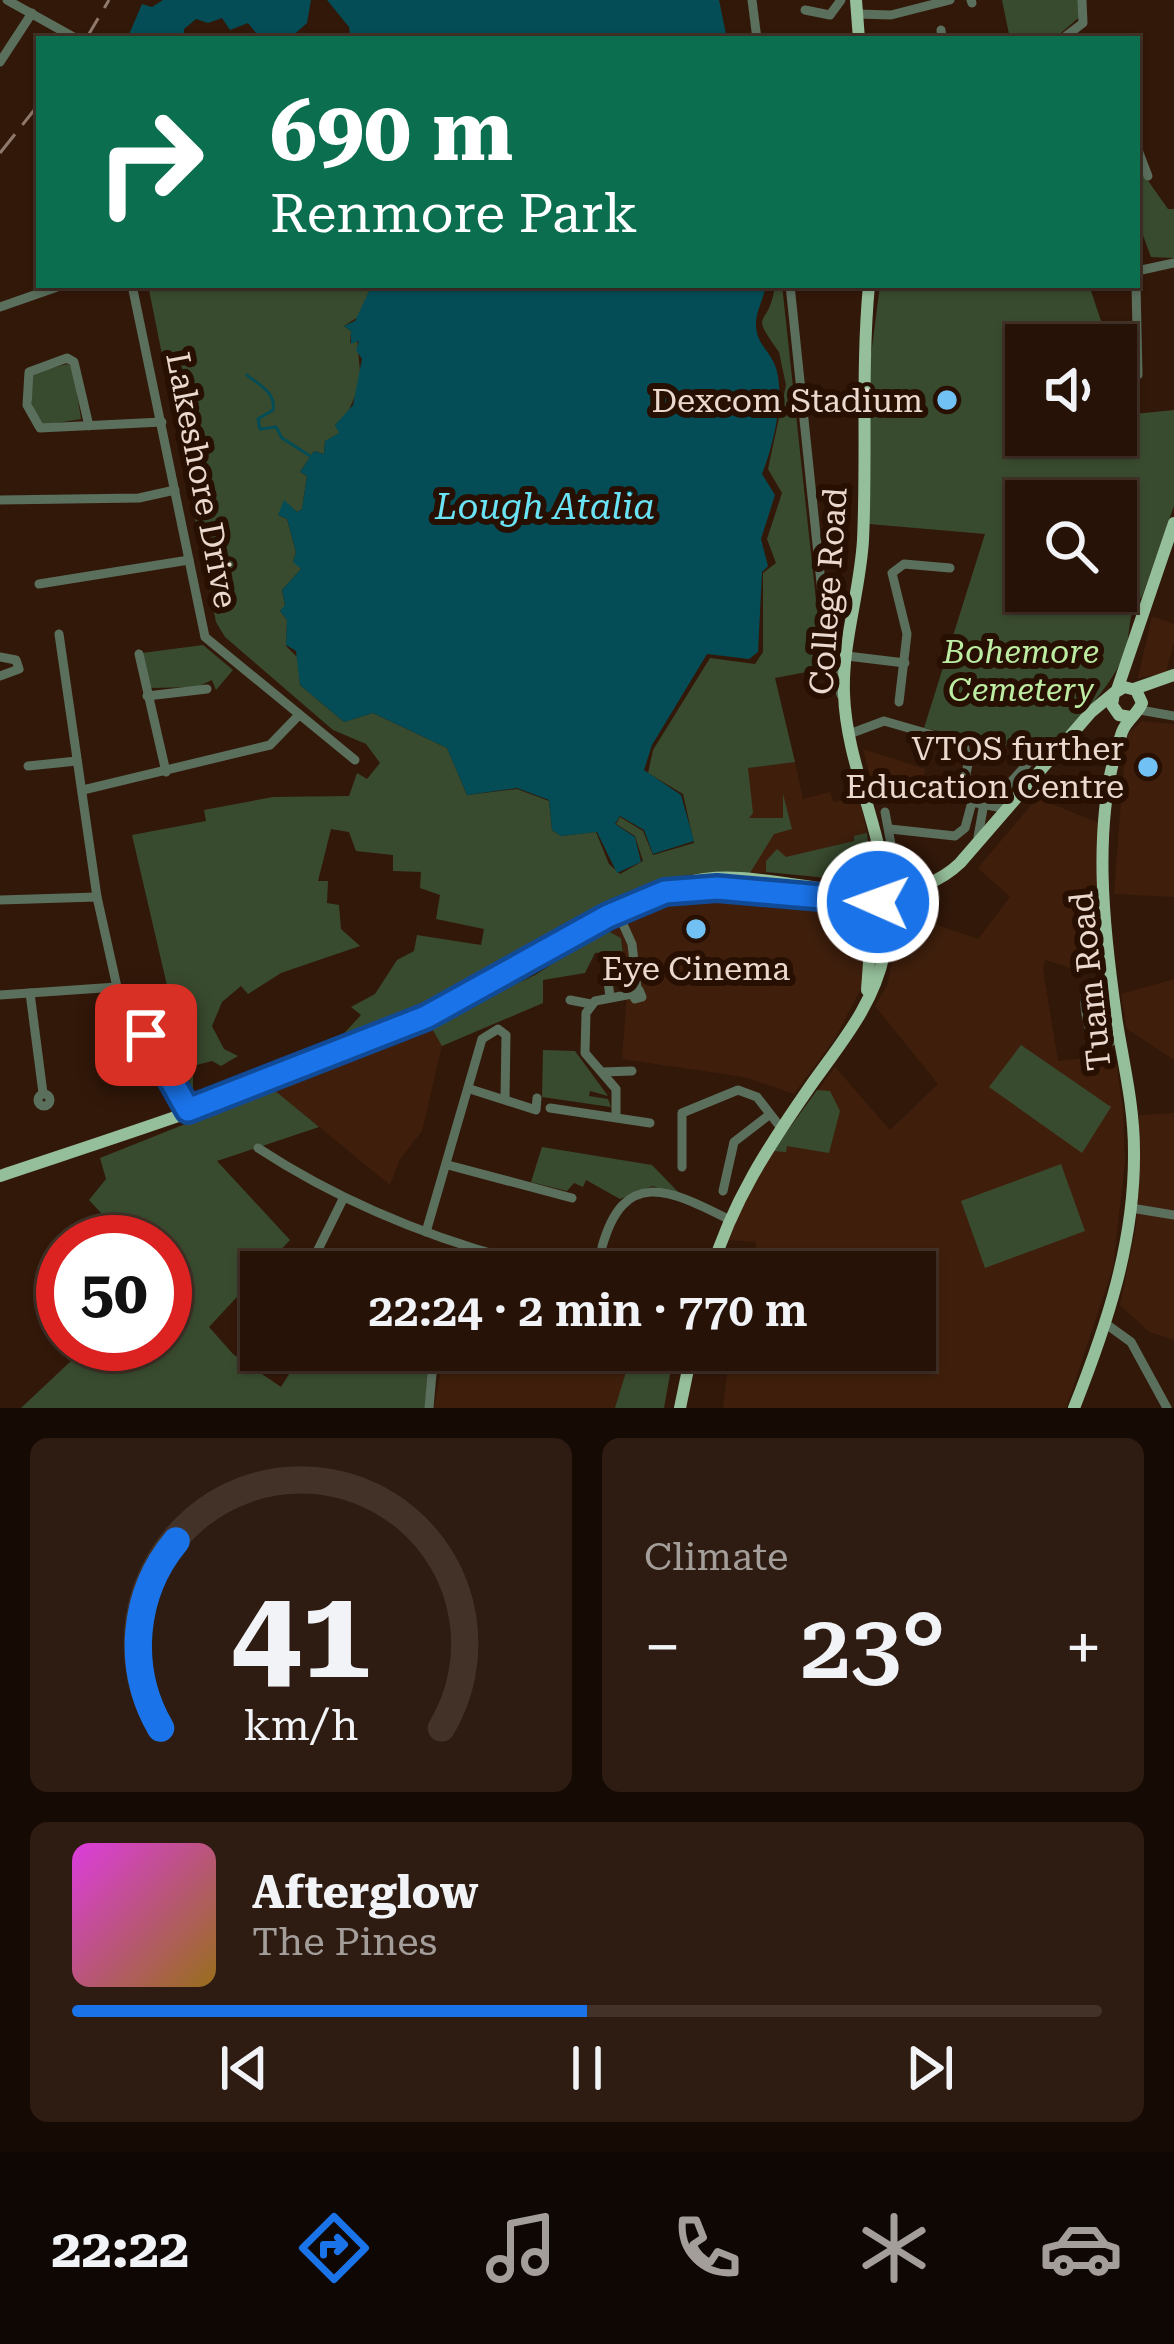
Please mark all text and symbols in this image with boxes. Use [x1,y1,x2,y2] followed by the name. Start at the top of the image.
[270,82,513,180] text: 690 m
[72,84,228,240] icon: right
[270,182,638,245] text: Renmore Park
[1005,324,1137,612] map controls
[1005,324,1137,456] button: sound
[158,349,246,611] street label: Lakeshore Drive
[651,381,923,420] place label: Dexcom Stadium
[934,387,960,413] marker: Dexcom Stadium
[1005,480,1137,612] button: search
[434,486,655,528] water label: Lough Atalia
[801,486,855,696] street label: College Road
[942,632,1099,709] park label: Bohemore Cemetery
[845,729,1124,806] place label: VTOS further Education Centre
[1135,754,1161,780] marker: VTOS further Education Centre
[815,839,941,965] position arrow
[1061,890,1119,1072] street label: Tuam Road
[683,916,709,942] marker: Eye Cinema
[602,949,790,988] place label: Eye Cinema
[95,984,197,1086] pin
[113,1002,179,1068] icon: arrive
[36,1215,192,1371] speed limit sign: 50
[368,1284,808,1337] text: 22:24 · 2 min · 770 m
[644,1534,788,1580] text: Climate
[231,1561,371,1707] text: 41
[800,1595,946,1700] text: 23°
[644,1609,681,1686] text: −
[1065,1609,1102,1686] text: +
[244,1700,358,1750] text: km/h
[252,1866,478,1919] text: Afterglow
[252,1919,437,1965] text: The Pines
[211,2035,277,2101] icon: previous
[554,2035,620,2101] icon: pause
[897,2035,963,2101] icon: next
[292,2206,376,2290] icon: directions
[479,2206,563,2290] icon: music
[665,2206,749,2290] icon: phone
[852,2206,936,2290] icon: climate
[1039,2206,1123,2290] icon: car
[51,2217,189,2280] text: 22:22

